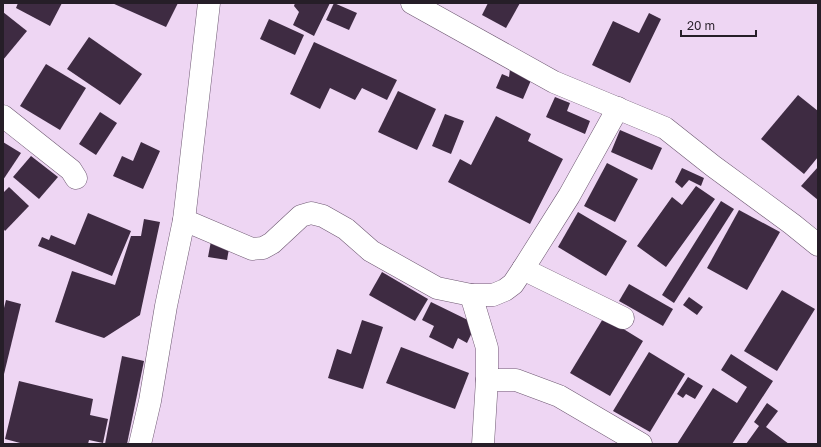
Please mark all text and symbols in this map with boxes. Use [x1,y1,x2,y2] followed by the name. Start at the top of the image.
[681,12,756,38] scale bar
[687,18,715,33] text: 20 m

